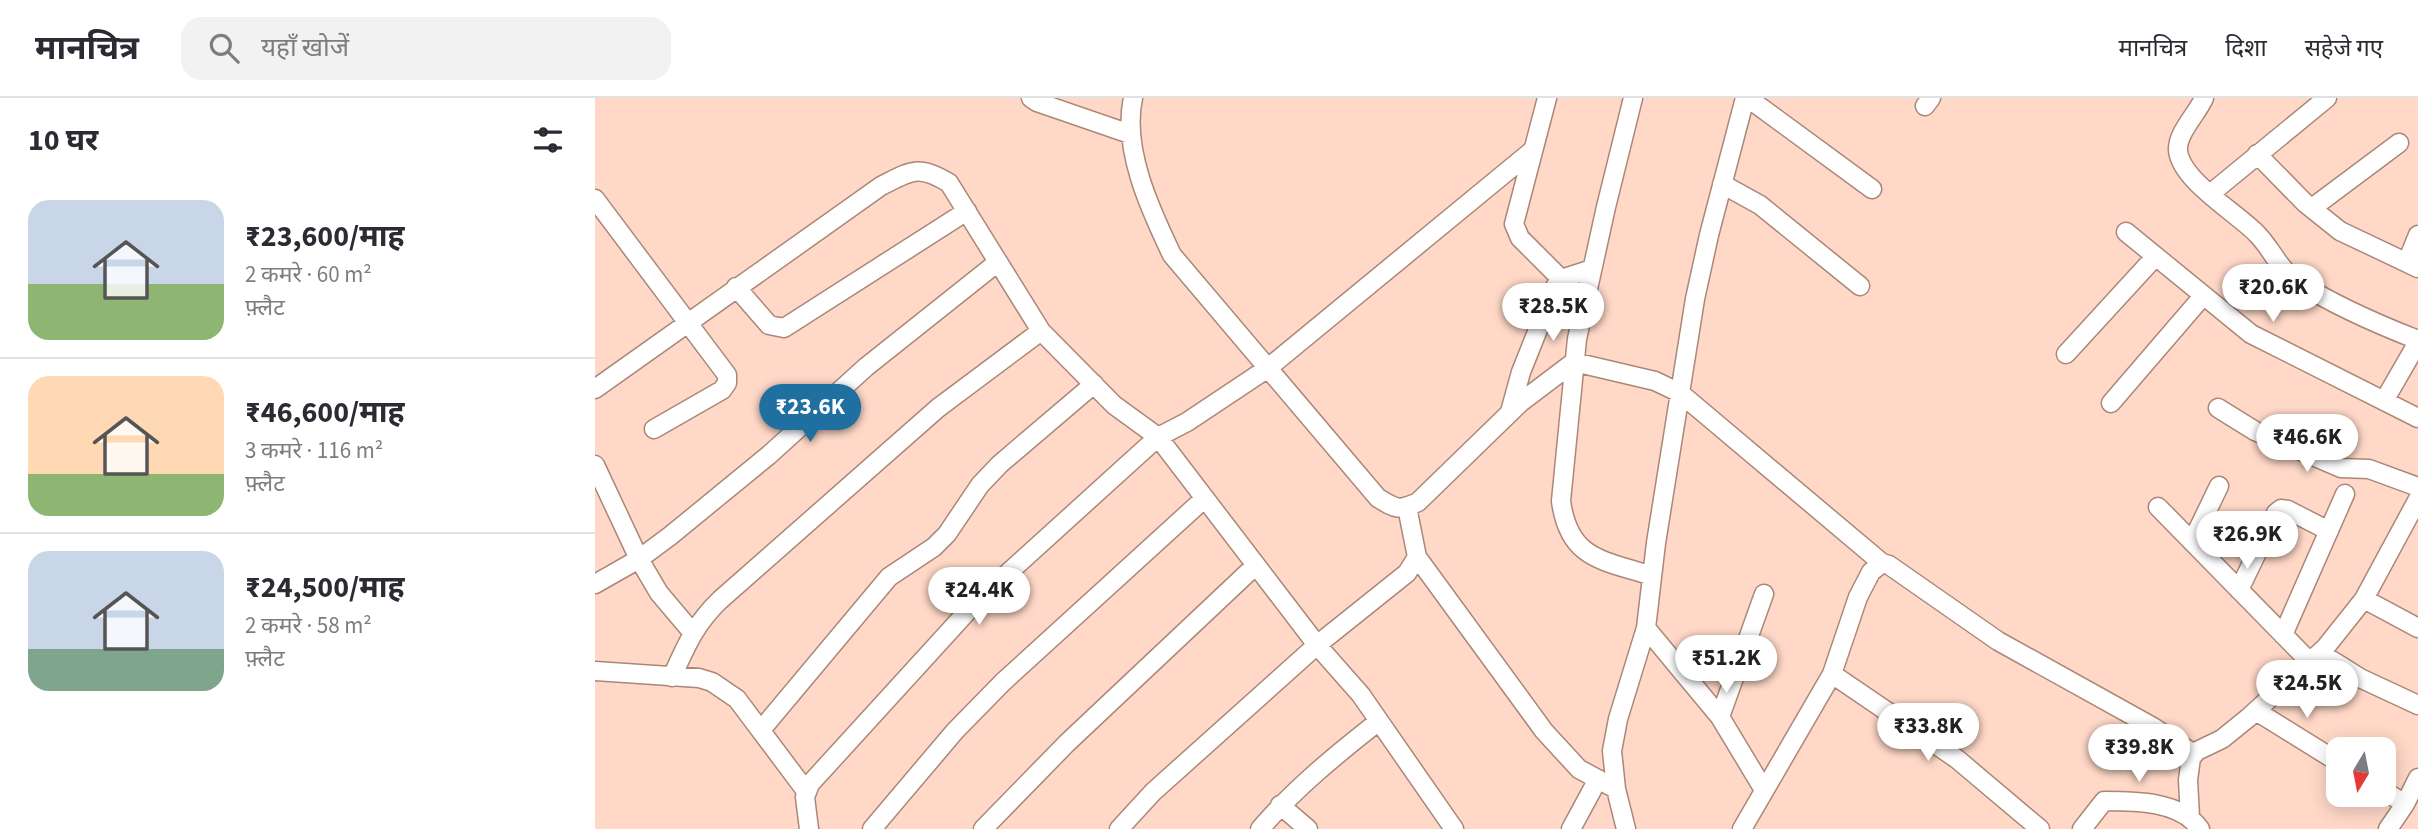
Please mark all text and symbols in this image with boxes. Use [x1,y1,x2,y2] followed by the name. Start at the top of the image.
[181,17,671,80] search box
[35,25,139,72] text: मानचित्र
[205,29,243,67] icon: search
[261,29,349,66] text: यहाँ खोजें
[2119,31,2187,66] text: मानचित्र
[2225,31,2267,66] text: दिशा
[2305,31,2383,66] text: सहेजे गए
[28,119,98,162] text: 10 घर
[529,121,567,159] icon: filters
[245,215,405,258] text: ₹23,600/माह
[84,228,168,312] icon: home
[245,258,372,291] text: 2 कमरे · 60 m²
[2216,264,2330,324] pin: ₹20.6K
[2238,270,2308,303] text: ₹20.6K
[1496,284,1610,343] pin: ₹28.5K
[1518,289,1588,322] text: ₹28.5K
[245,291,285,324] text: फ़्लैट
[753,384,867,444] pin: ₹23.6K
[775,390,845,423] text: ₹23.6K
[245,391,405,434] text: ₹46,600/माह
[84,404,168,488] icon: home
[2250,414,2364,474] pin: ₹46.6K
[2272,420,2342,453] text: ₹46.6K
[245,434,383,467] text: 3 कमरे · 116 m²
[245,467,285,500] text: फ़्लैट
[2190,512,2304,571] pin: ₹26.9K
[2212,517,2282,550] text: ₹26.9K
[245,566,405,609] text: ₹24,500/माह
[922,568,1036,627] pin: ₹24.4K
[944,573,1014,606] text: ₹24.4K
[84,579,168,663] icon: home
[245,609,372,642] text: 2 कमरे · 58 m²
[1669,636,1783,695] pin: ₹51.2K
[1691,641,1761,674] text: ₹51.2K
[245,642,285,675] text: फ़्लैट
[2250,660,2364,720] pin: ₹24.5K
[2272,666,2342,699] text: ₹24.5K
[1871,704,1985,763] pin: ₹33.8K
[1893,709,1963,742] text: ₹33.8K
[2082,724,2196,784] pin: ₹39.8K
[2104,730,2174,763] text: ₹39.8K
[2326,737,2396,807] north arrow
[2326,737,2396,807] map controls

